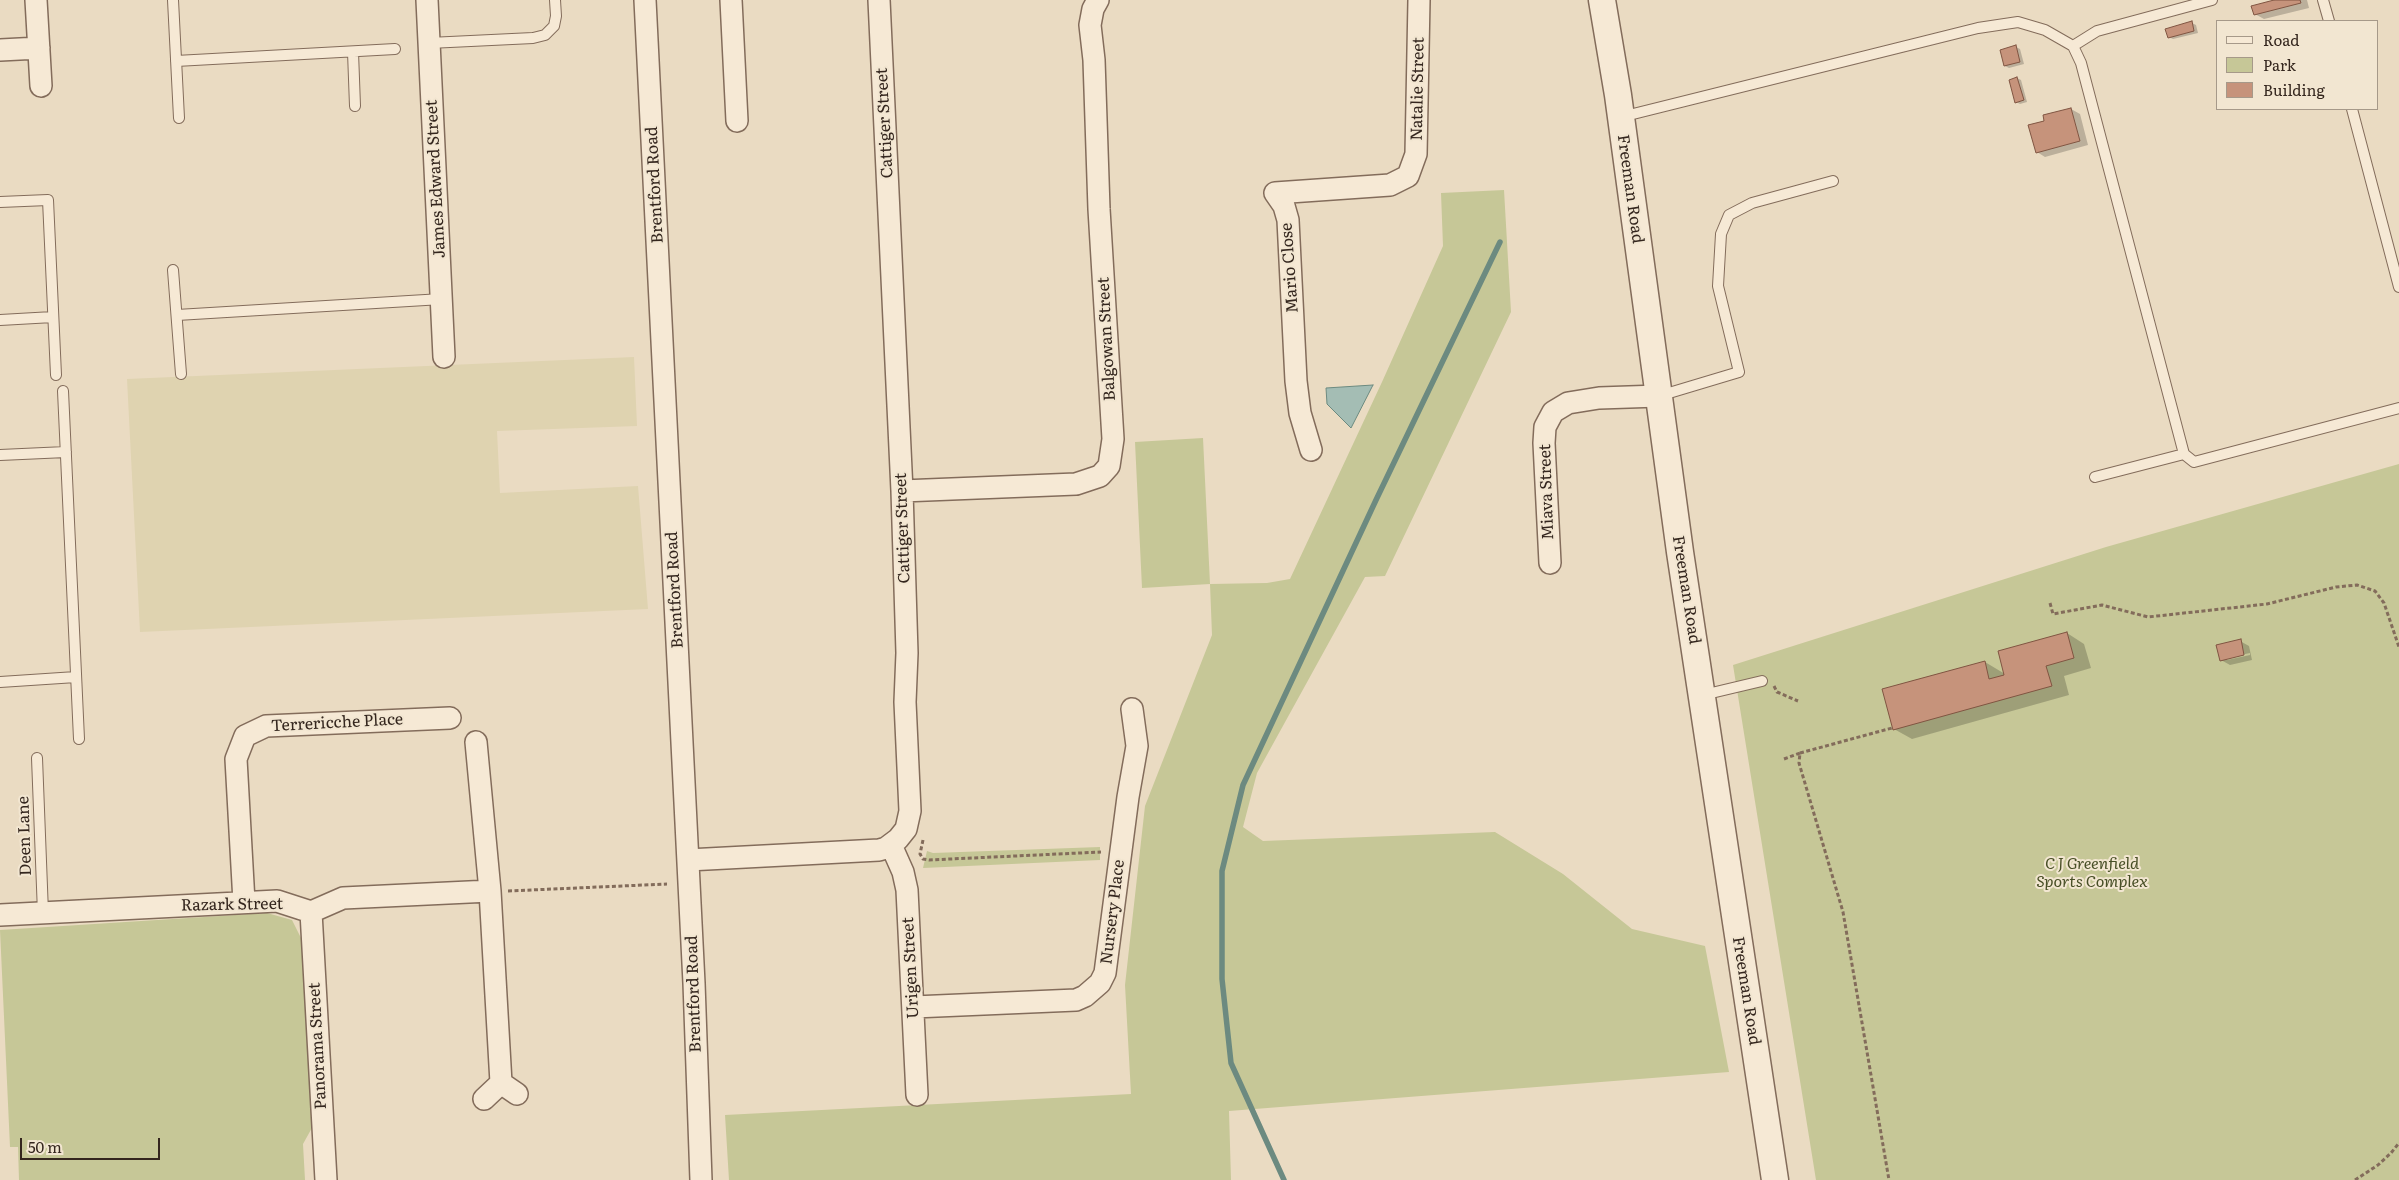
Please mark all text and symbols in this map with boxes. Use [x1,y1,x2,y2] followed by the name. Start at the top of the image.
[2216,20,2379,110] legend
[2263,28,2299,51] text: Road
[1407,37,1429,141] street label: Natalie Street
[2263,53,2296,76] text: Park
[873,67,897,179] street label: Cattiger Street
[2263,78,2325,101] text: Building
[422,99,450,259] street label: James Edward Street
[642,126,668,244] street label: Brentford Road
[1613,133,1647,245] street label: Freeman Road
[1277,222,1303,314] street label: Mario Close
[1094,277,1120,401] street label: Balgowan Street
[1536,444,1558,540] street label: Miava Street
[891,472,915,584] street label: Cattiger Street
[662,531,688,649] street label: Brentford Road
[1668,534,1704,646] street label: Freeman Road
[270,710,404,736] street label: Terrericche Place
[14,796,36,876] street label: Deen Lane
[2036,854,2148,892] park label: C J Greenfield Sports Complex
[1097,858,1129,966] street label: Nursery Place
[181,895,283,915] street label: Razark Street
[899,917,923,1019] street label: Urigen Street
[682,935,706,1053] street label: Brentford Road
[1728,935,1764,1047] street label: Freeman Road
[305,982,331,1110] street label: Panorama Street
[22,1128,162,1160] scale bar
[28,1135,62,1158] text: 50 m

